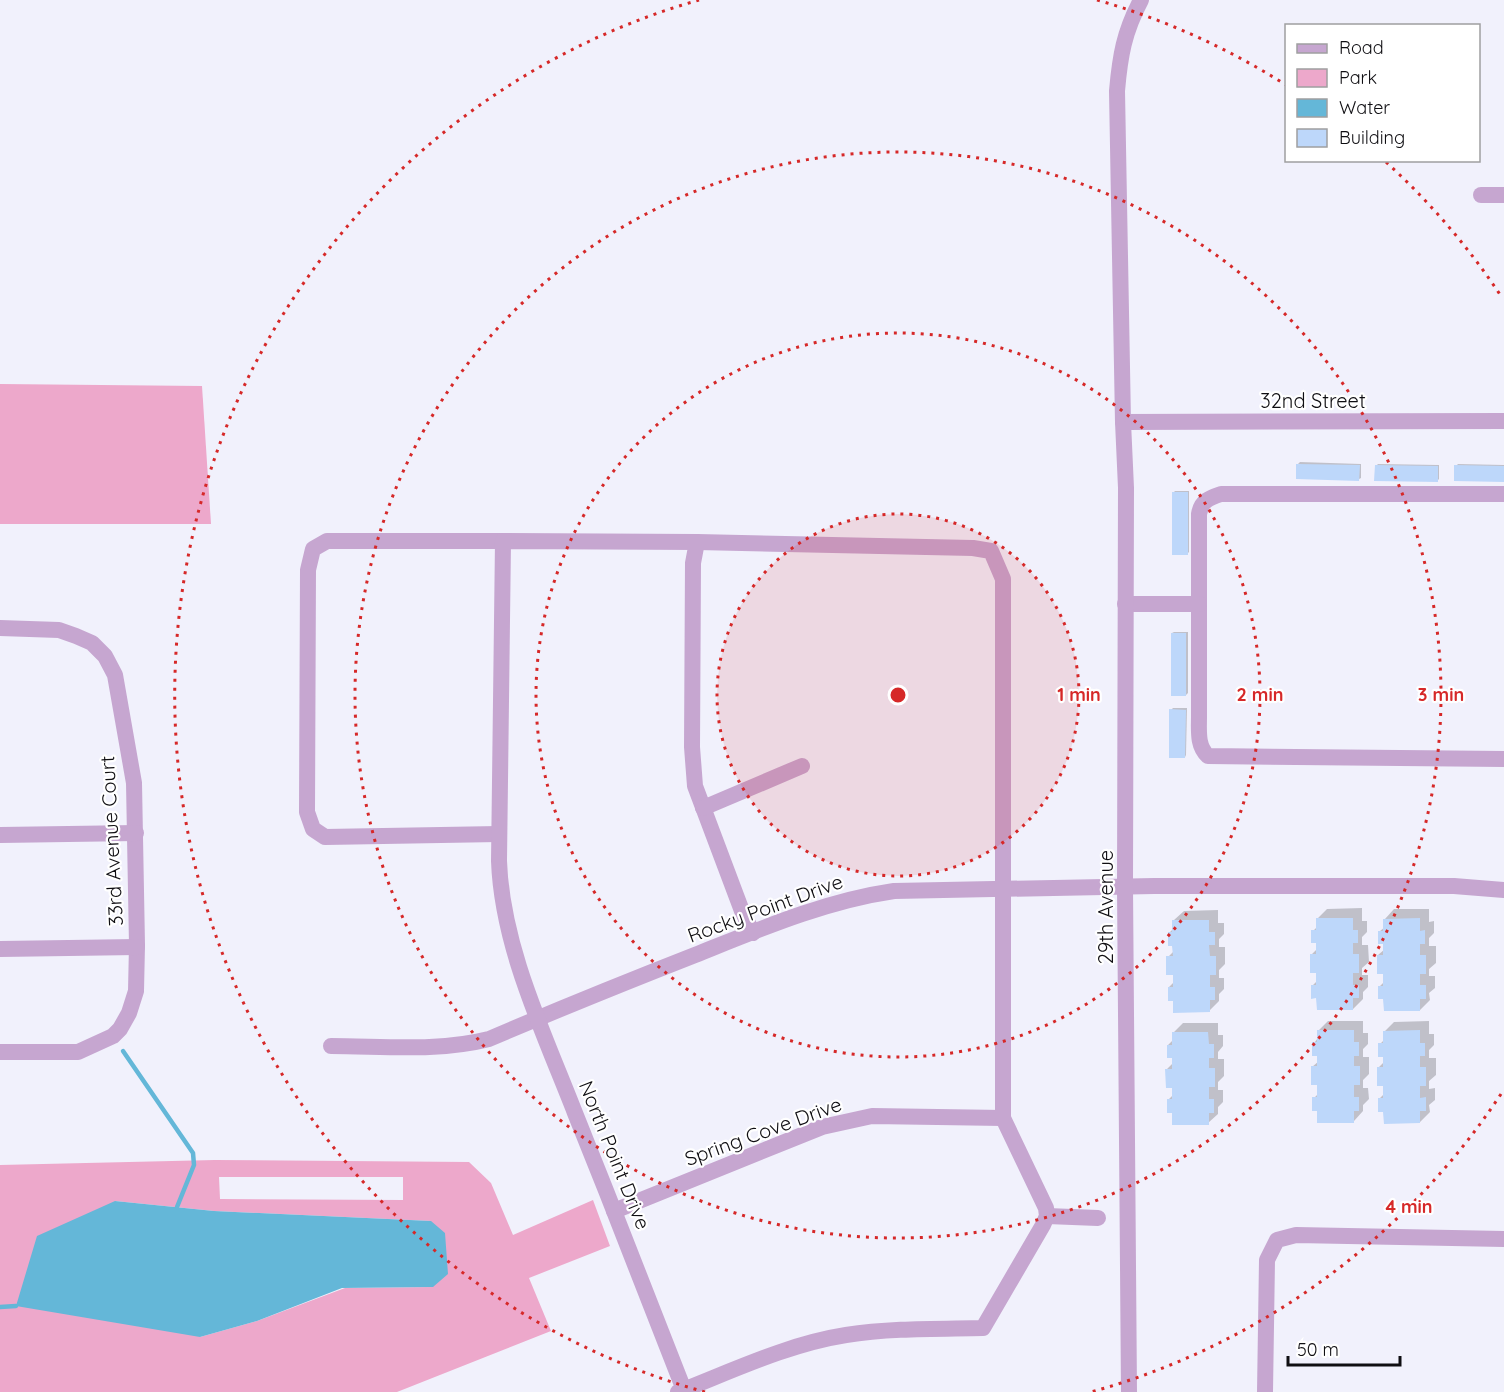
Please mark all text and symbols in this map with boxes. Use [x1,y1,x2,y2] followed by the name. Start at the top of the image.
[1285,24,1480,162] legend
[1339,36,1384,59] text: Road
[1339,66,1377,89] text: Park
[1339,96,1390,119] text: Water
[1339,126,1405,149] text: Building
[1260,388,1366,413] street label: 32nd Street
[1057,683,1101,706] text: 1 min
[1237,683,1283,706] text: 2 min
[1418,683,1464,706] text: 3 min
[888,685,908,705] centre of rings
[94,755,128,927] street label: 33rd Avenue Court
[1093,850,1118,964] street label: 29th Avenue
[684,868,846,948] street label: Rocky Point Drive
[574,1077,656,1233] street label: North Point Drive
[681,1091,845,1171] street label: Spring Cove Drive
[1385,1195,1433,1218] text: 4 min
[1288,1329,1400,1367] scale bar
[1297,1338,1339,1361] text: 50 m

